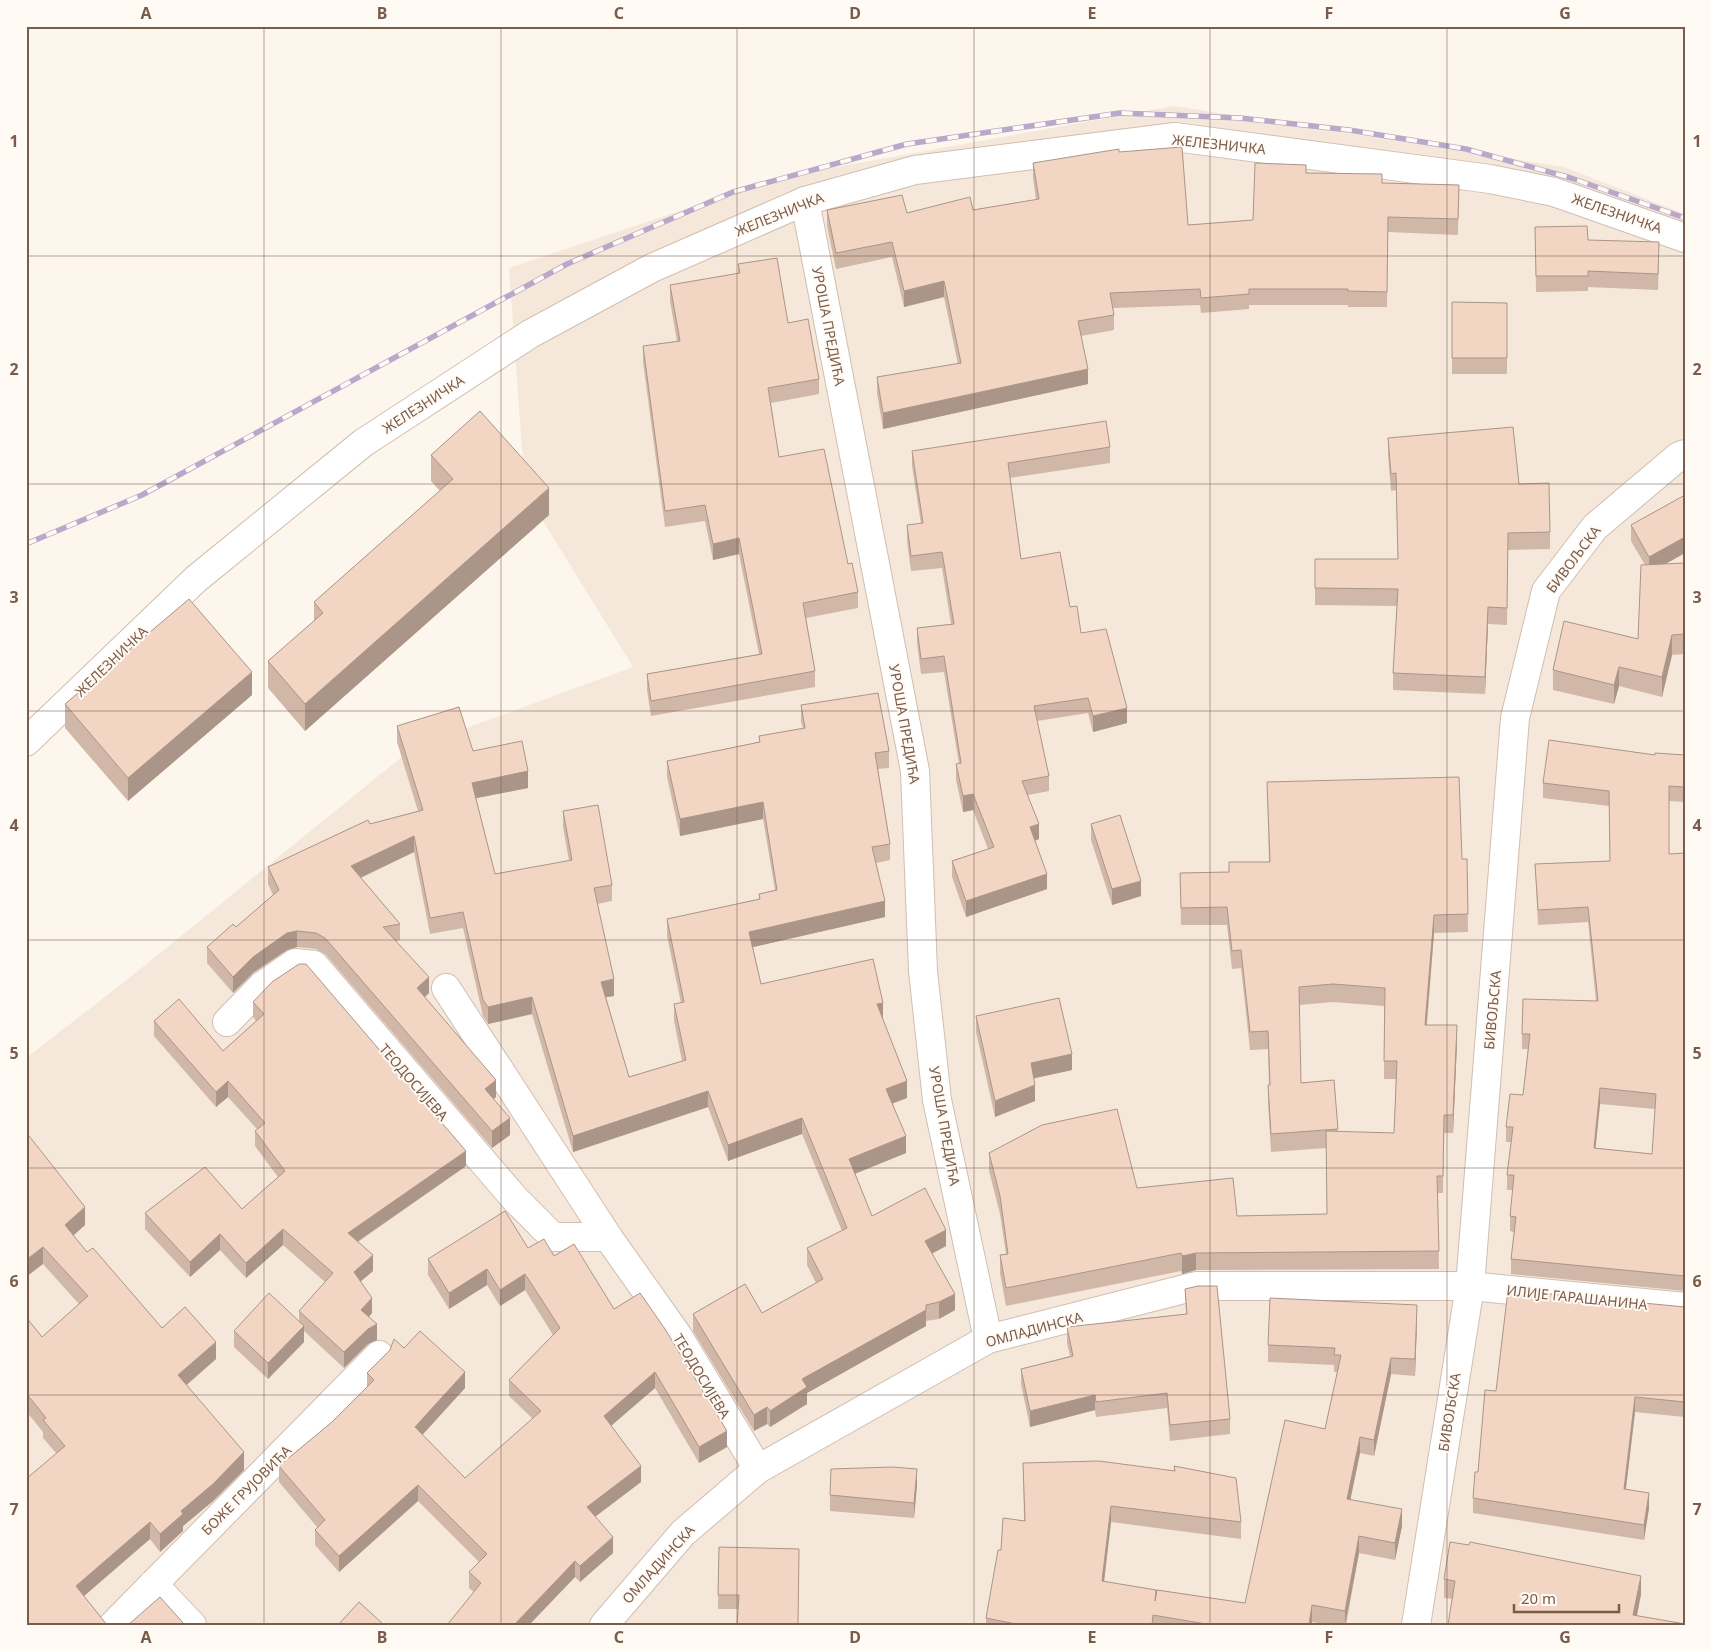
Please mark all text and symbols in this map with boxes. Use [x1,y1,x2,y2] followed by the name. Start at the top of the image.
[140,2,152,24] text: A
[377,2,387,24] text: B
[614,2,624,24] text: C
[849,2,861,24] text: D
[1088,2,1097,24] text: E
[1325,2,1333,24] text: F
[1559,2,1571,24] text: G
[9,130,19,152] text: 1
[1171,130,1267,158] street label: ЖЕЛЕЗНИЧКА
[1692,130,1702,152] text: 1
[732,188,826,240] street label: ЖЕЛЕЗНИЧКА
[1569,189,1665,237] street label: ЖЕЛЕЗНИЧКА
[808,265,850,387] street label: УРОША ПРЕДИЋА
[9,358,19,380] text: 2
[1692,358,1702,380] text: 2
[378,370,468,438] street label: ЖЕЛЕЗНИЧКА
[1541,521,1605,596] street label: БИВОЉСКА
[9,586,19,608] text: 3
[1692,586,1702,608] text: 3
[71,621,152,701] street label: ЖЕЛЕЗНИЧКА
[885,663,925,785] street label: УРОША ПРЕДИЋА
[9,814,19,836] text: 4
[1692,814,1702,836] text: 4
[1479,969,1505,1050] street label: БИВОЉСКА
[375,1039,453,1125] street label: ТЕОДОСИЈЕВА
[9,1042,19,1064] text: 5
[1692,1042,1702,1064] text: 5
[925,1065,965,1187] street label: УРОША ПРЕДИЋА
[9,1270,19,1292] text: 6
[1692,1270,1702,1292] text: 6
[1506,1280,1649,1314] street label: ИЛИЈЕ ГАРАШАНИНА
[983,1307,1085,1351] street label: ОМЛАДИНСКА
[669,1330,735,1422] street label: ТЕОДОСИЈЕВА
[1433,1371,1465,1453] street label: БИВОЉСКА
[197,1441,295,1539] street label: БОЖЕ ГРУЈОВИЋА
[9,1498,19,1520] text: 7
[1692,1498,1702,1520] text: 7
[618,1520,699,1607] street label: ОМЛАДИНСКА
[1514,1581,1618,1613] scale bar
[1521,1588,1556,1608] text: 20 m
[140,1626,152,1648] text: A
[377,1626,387,1648] text: B
[614,1626,624,1648] text: C
[849,1626,861,1648] text: D
[1088,1626,1097,1648] text: E
[1325,1626,1333,1648] text: F
[1559,1626,1571,1648] text: G

